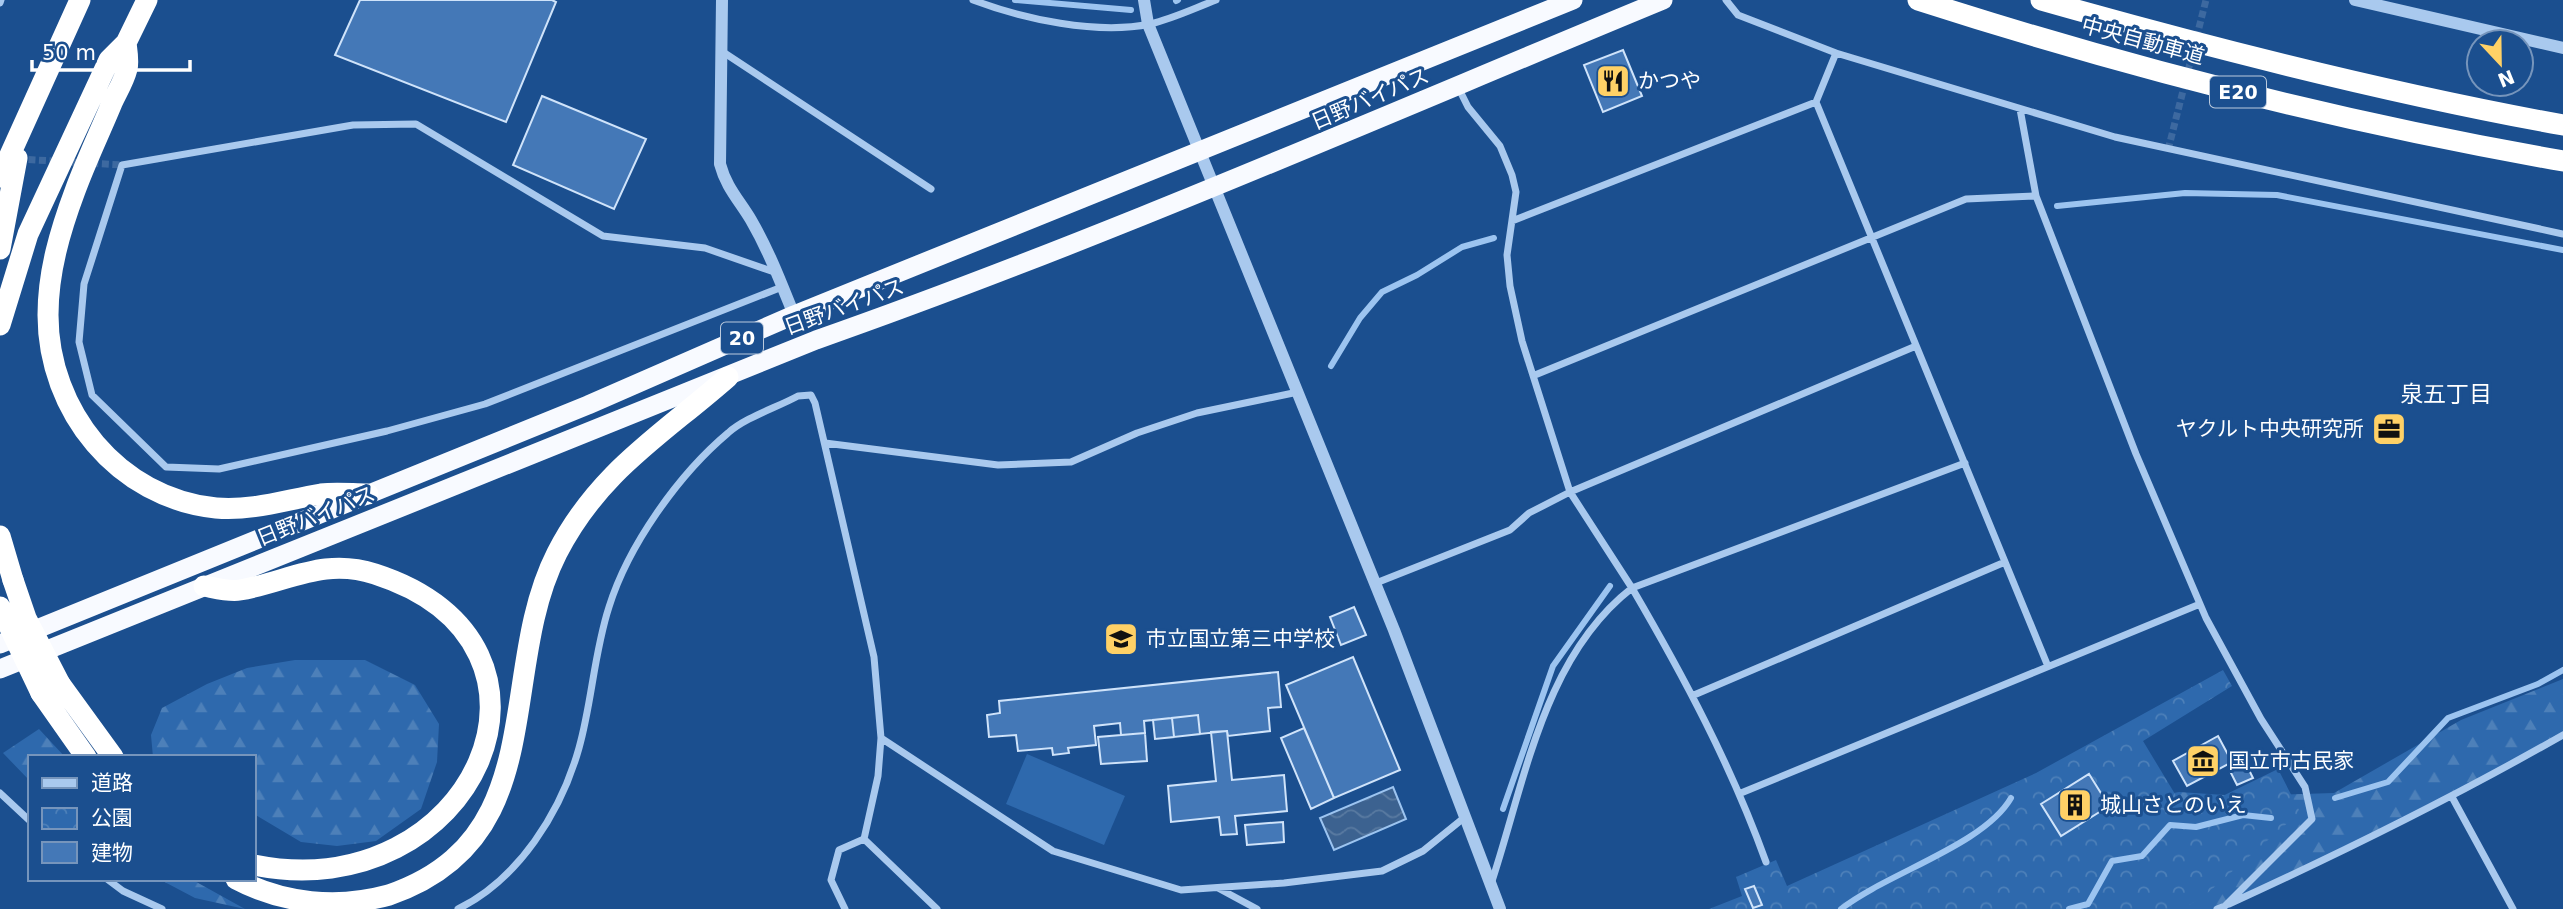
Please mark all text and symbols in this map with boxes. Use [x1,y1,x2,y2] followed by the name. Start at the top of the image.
[2079,13,2207,69] street label: 中央自動車道
[32,28,189,72] scale bar
[2465,28,2535,98] north arrow
[42,41,96,65] text: 50 m
[1594,62,1632,100] restaurant icon: かつや
[1308,63,1432,135] street label: 日野バイパス
[2495,66,2518,92] text: N
[1638,69,1701,93] place label: かつや
[2210,76,2266,108] road number: E20
[781,274,907,340] street label: 日野バイパス
[721,322,763,354] road number: 20
[2400,381,2492,407] district label: 泉五丁目
[2370,410,2408,448] office icon: ヤクルト中央研究所
[2176,417,2364,441] place label: ヤクルト中央研究所
[253,481,379,551] street label: 日野バイパス
[1102,620,1140,658] school or university icon: 市立国立第三中学校
[1146,627,1335,651] place label: 市立国立第三中学校
[2184,742,2222,780] museum icon: 国立市古民家
[2228,749,2354,773] place label: 国立市古民家
[28,755,256,881] legend
[91,771,133,795] text: 道路
[2056,786,2094,824] building icon: 城山さとのいえ
[2100,793,2247,817] place label: 城山さとのいえ
[91,806,133,830] text: 公園
[91,841,133,865] text: 建物

